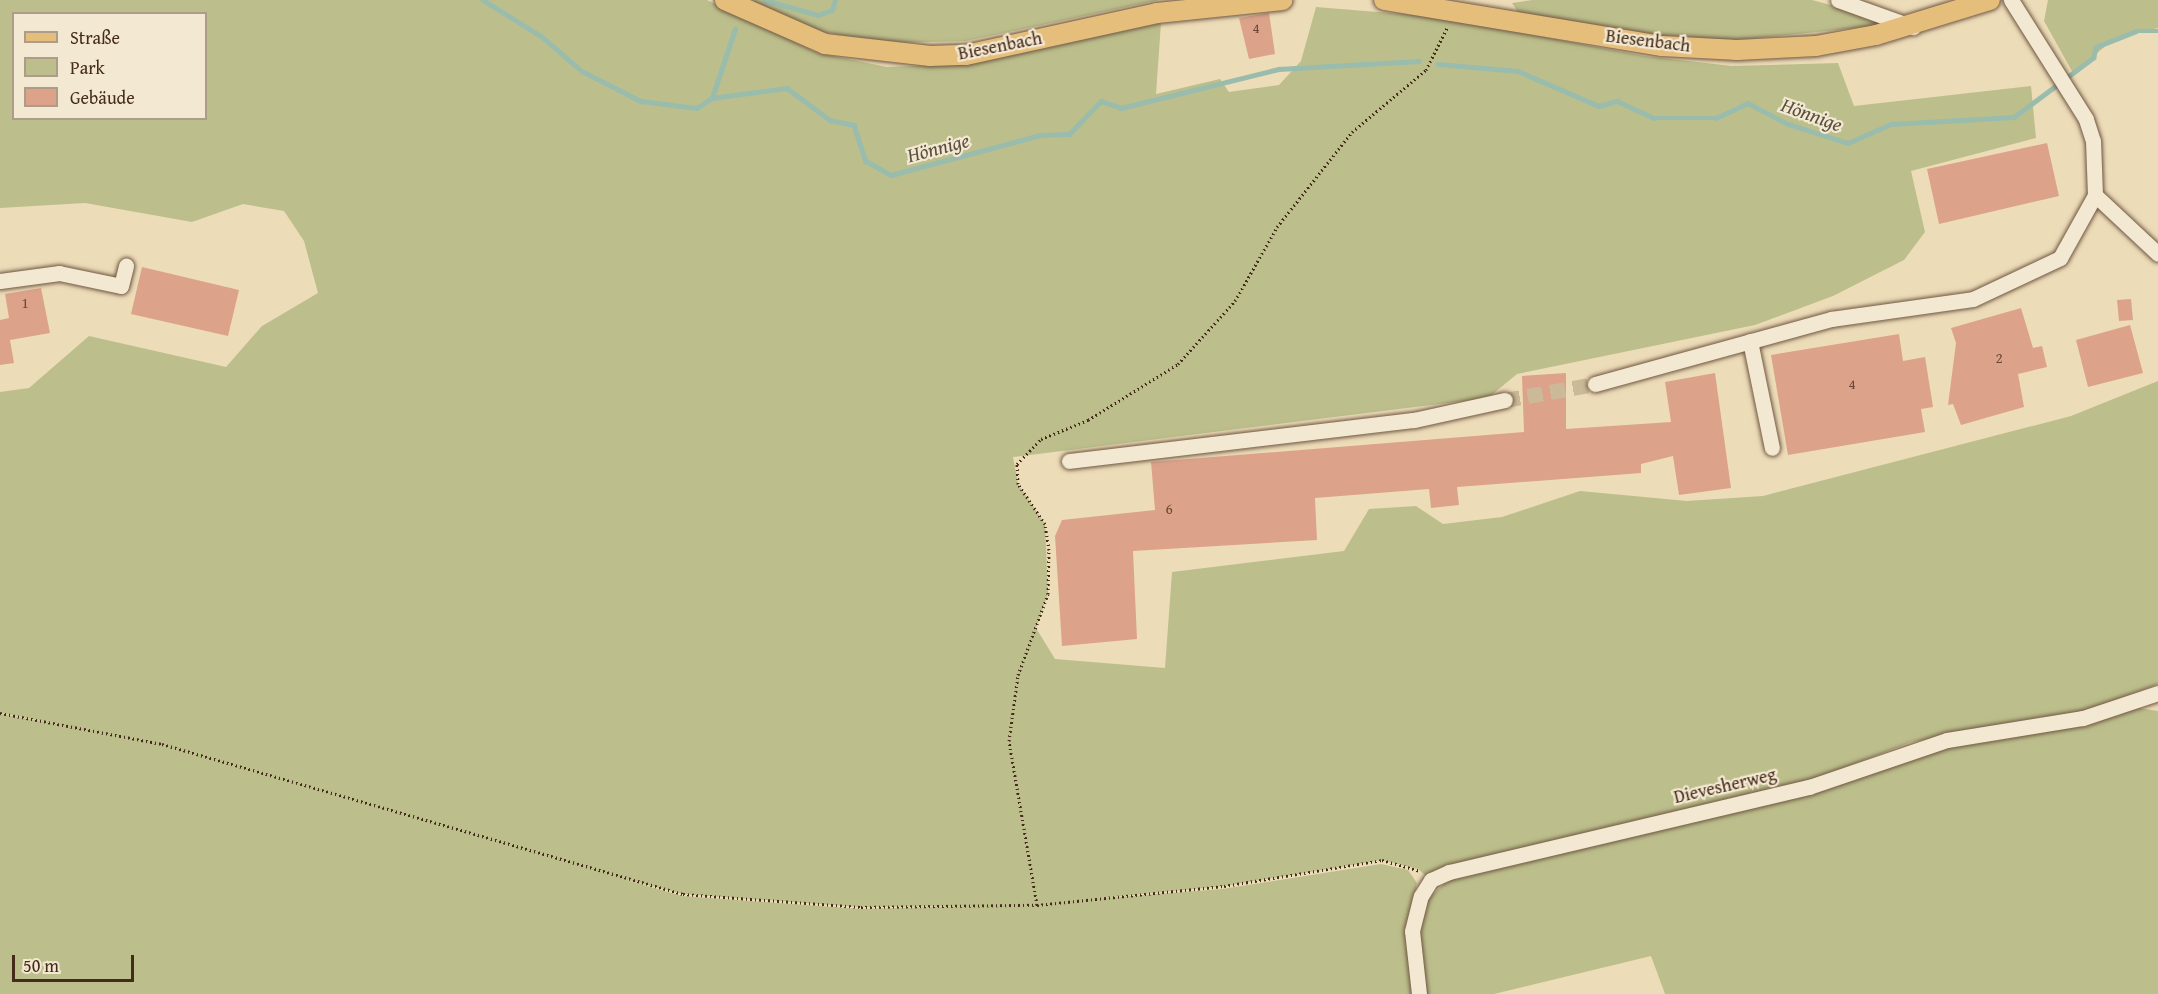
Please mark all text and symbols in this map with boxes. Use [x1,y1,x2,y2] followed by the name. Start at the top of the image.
[12,12,207,120] legend
[1252,19,1260,37] house number: 4
[70,24,120,51] text: Straße
[1604,25,1692,57] street label: Biesenbach
[956,27,1044,65] street label: Biesenbach
[70,54,105,81] text: Park
[70,84,135,111] text: Gebäude
[1778,92,1846,136] water label: Hönnige
[904,127,972,167] water label: Hönnige
[21,294,29,312] house number: 1
[1995,349,2003,367] house number: 2
[1848,375,1856,393] house number: 4
[1165,500,1173,518] house number: 6
[1672,764,1778,808] street label: Dievesherweg
[15,943,136,981] scale bar
[23,952,59,979] text: 50 m

